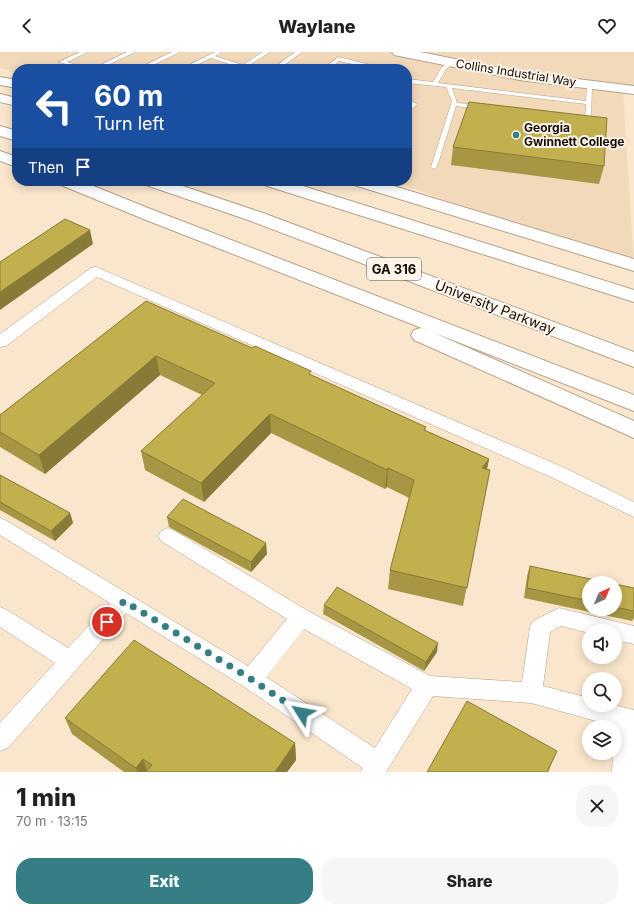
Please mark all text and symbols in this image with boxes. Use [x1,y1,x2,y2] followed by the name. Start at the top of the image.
[16,15,38,37] icon: back
[596,15,618,37] icon: heart
[278,16,356,37] text: Waylane
[455,56,578,89] street label: Collins Industrial Way
[94,79,163,113] text: 60 m
[28,80,80,132] icon: left
[94,113,164,134] text: Turn left
[524,120,624,149] place label: Georgia Gwinnett College
[511,130,521,140] marker: Georgia Gwinnett College
[72,156,94,178] icon: arrive
[28,158,64,177] text: Then
[367,258,421,280] road number: GA 316
[433,276,558,337] street label: University Parkway
[582,576,622,616] north arrow
[582,576,622,760] map controls
[90,605,124,639] pin
[96,611,118,633] icon: arrive
[582,624,622,664] button: sound
[582,672,622,712] button: search
[281,692,323,734] position arrow
[582,720,622,760] button: layers
[16,783,76,812] text: 1 min
[576,785,618,827] button: close
[16,813,88,829] text: 70 m · 13:15
[16,858,313,904] button: Exit
[321,858,618,904] button: Share

